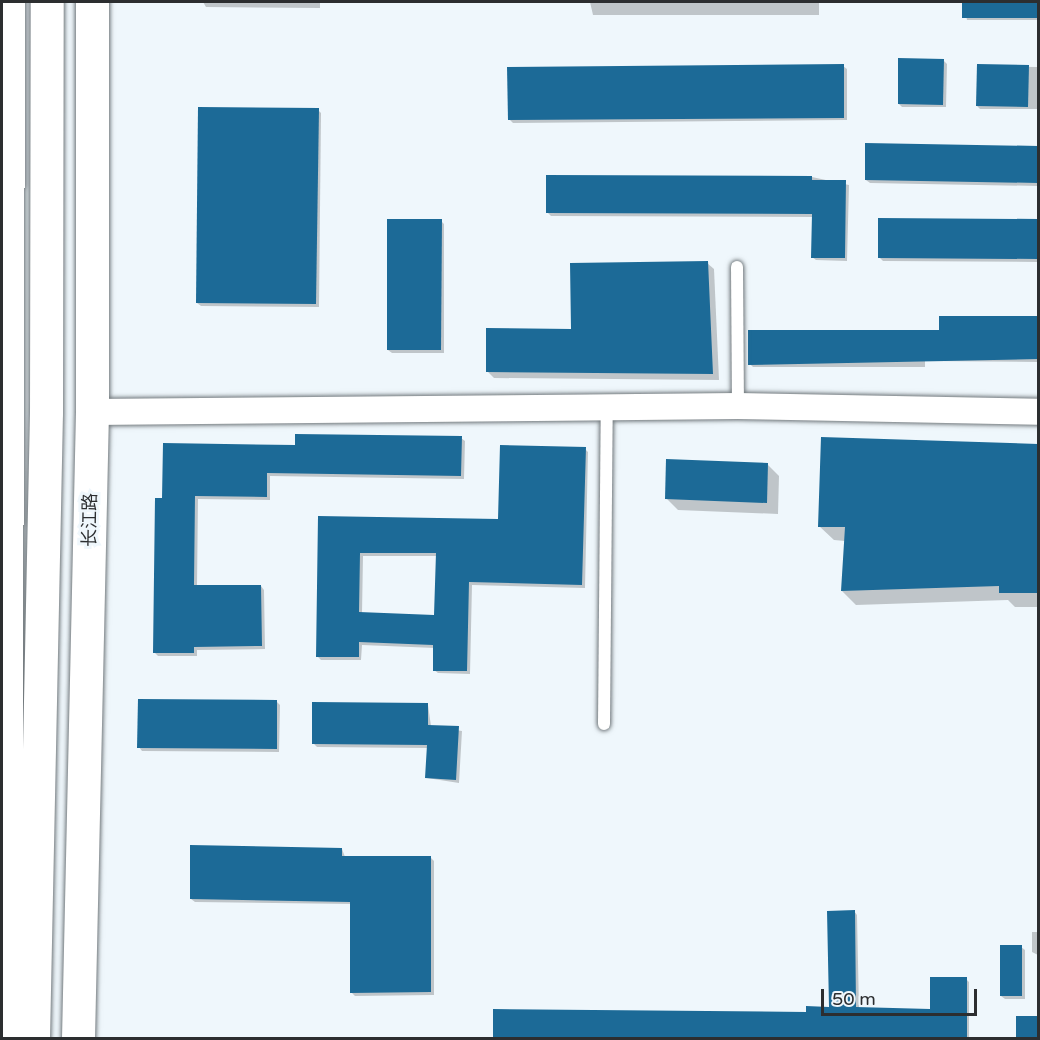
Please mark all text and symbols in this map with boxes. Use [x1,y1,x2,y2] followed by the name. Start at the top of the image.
[79,493,101,547] street label: 长江路
[824,977,980,1015] scale bar
[832,988,876,1010] text: 50 m

